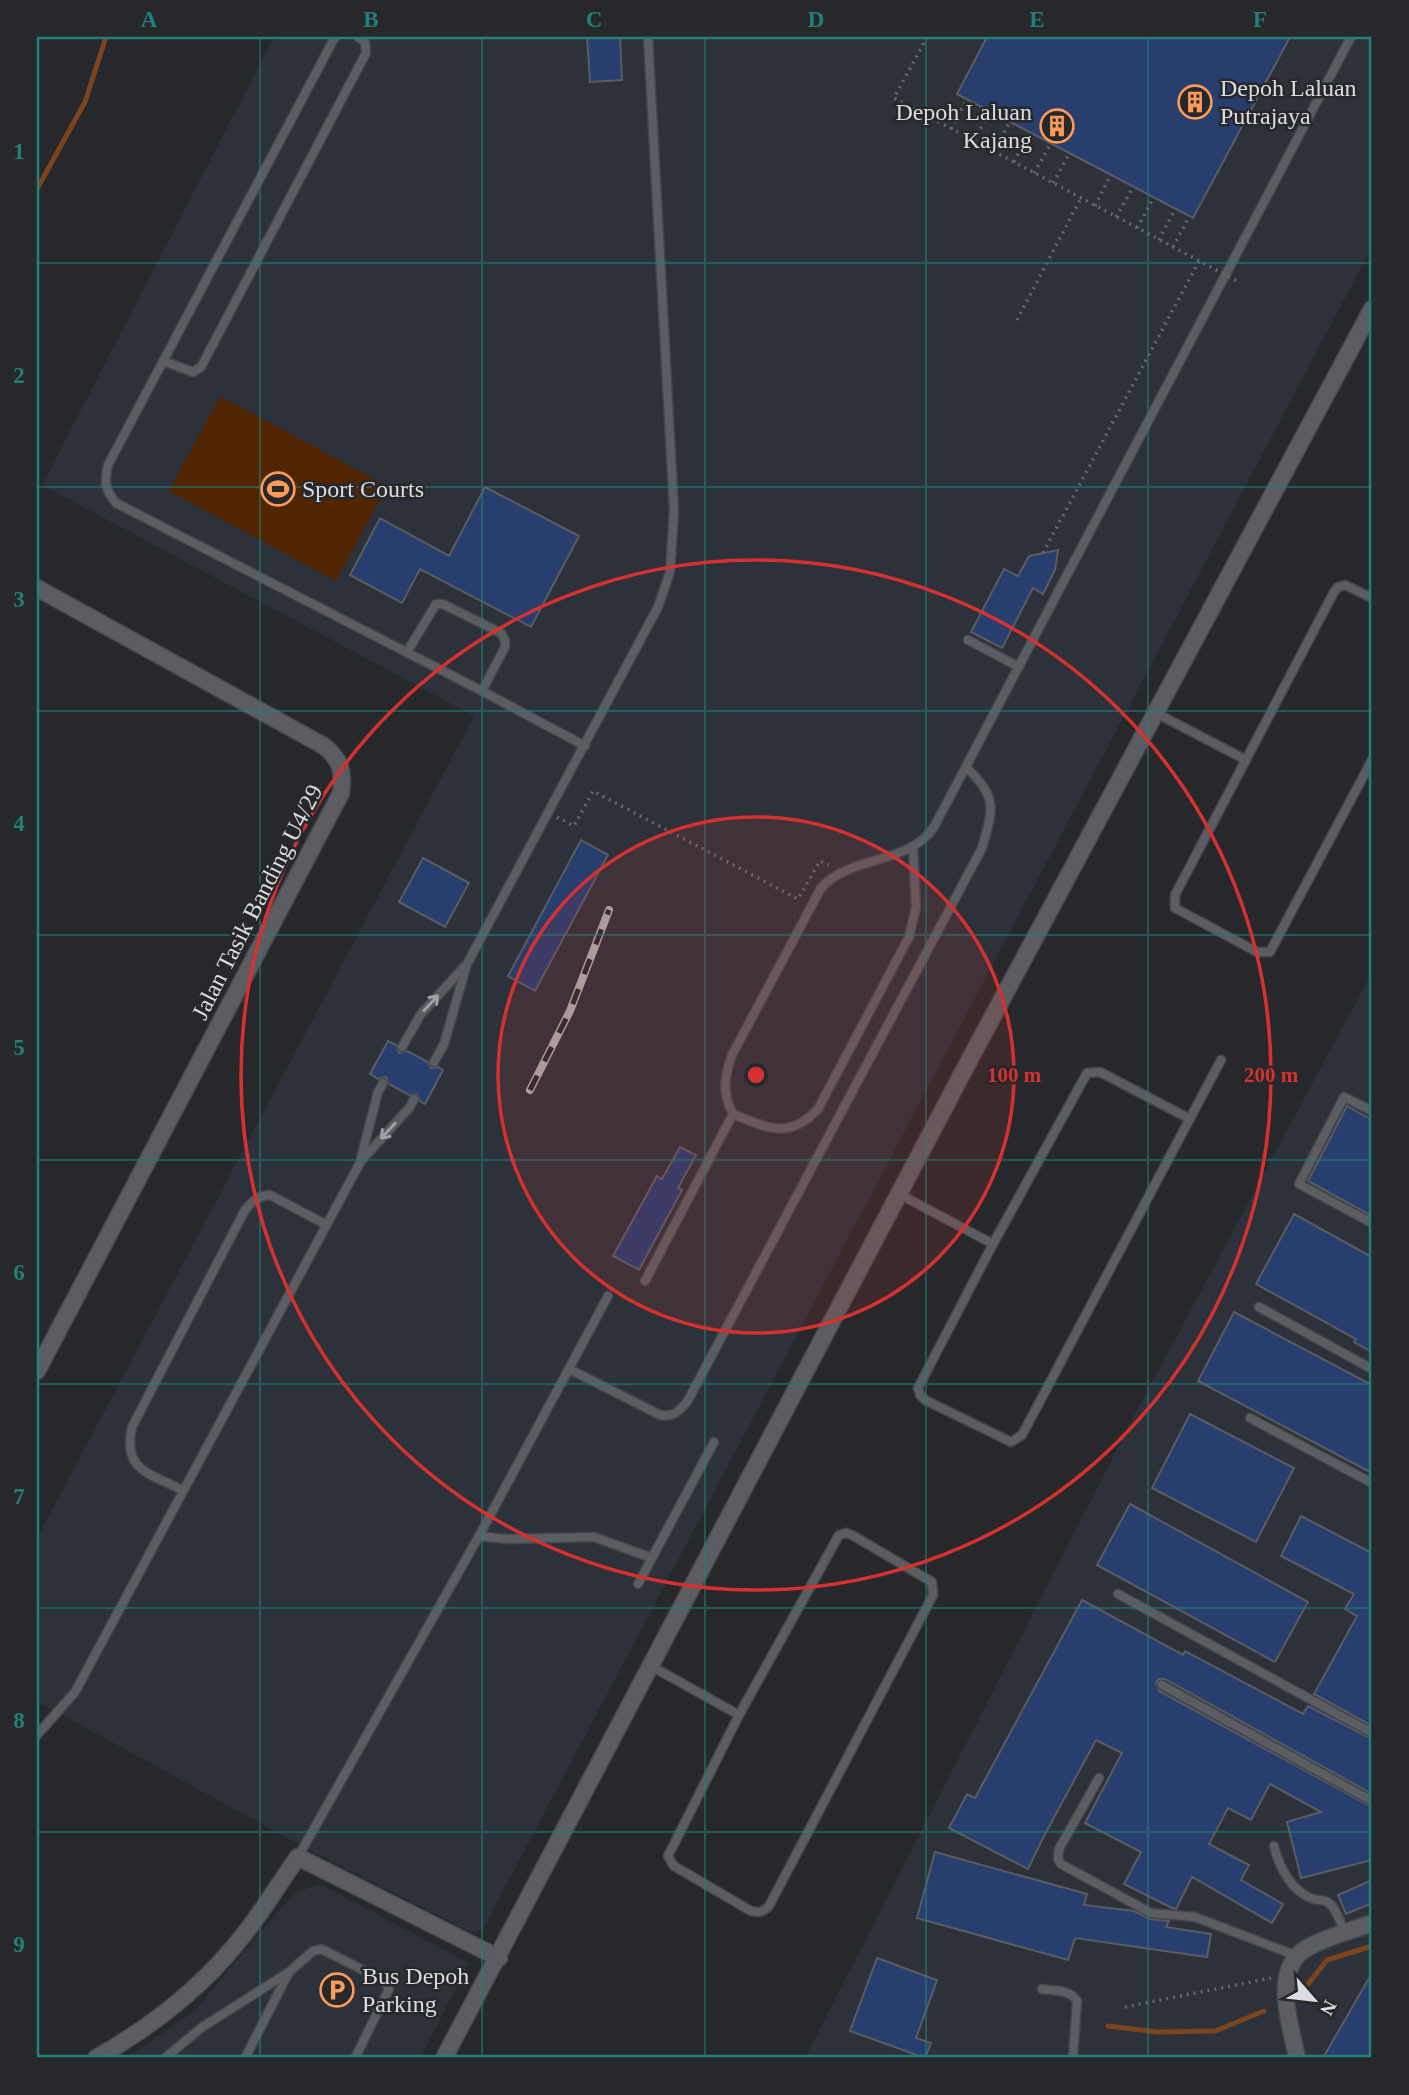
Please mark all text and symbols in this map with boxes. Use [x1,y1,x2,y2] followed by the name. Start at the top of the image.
[141,7,158,32] text: A
[363,7,379,32] text: B
[586,7,602,32] text: C
[808,7,824,32] text: D
[1029,7,1045,32] text: E
[1253,7,1267,32] text: F
[1220,75,1357,129] place label: Depoh Laluan Putrajaya
[1176,83,1214,121] building icon: Depoh Laluan Putrajaya
[895,99,1032,153] place label: Depoh Laluan Kajang
[1038,107,1076,145] building icon: Depoh Laluan Kajang
[13,139,25,164] text: 1
[13,363,25,388] text: 2
[259,470,297,508] sports icon: Sport Courts
[302,476,424,502] place label: Sport Courts
[13,587,25,612] text: 3
[186,780,328,1024] street label: Jalan Tasik Banding U4/29
[13,811,25,836] text: 4
[423,994,439,1012] one-way arrow
[13,1035,25,1060] text: 5
[744,1063,768,1087] centre of rings
[987,1063,1042,1087] text: 100 m
[1244,1063,1299,1087] text: 200 m
[381,1121,397,1139] one-way arrow
[13,1260,25,1285] text: 6
[13,1484,25,1509] text: 7
[13,1708,25,1733] text: 8
[13,1932,25,1957] text: 9
[362,1963,469,2017] place label: Bus Depoh Parking
[1280,1966,1350,2036] north arrow
[318,1971,356,2009] parking icon: Bus Depoh Parking
[1316,1997,1341,2019] text: N

